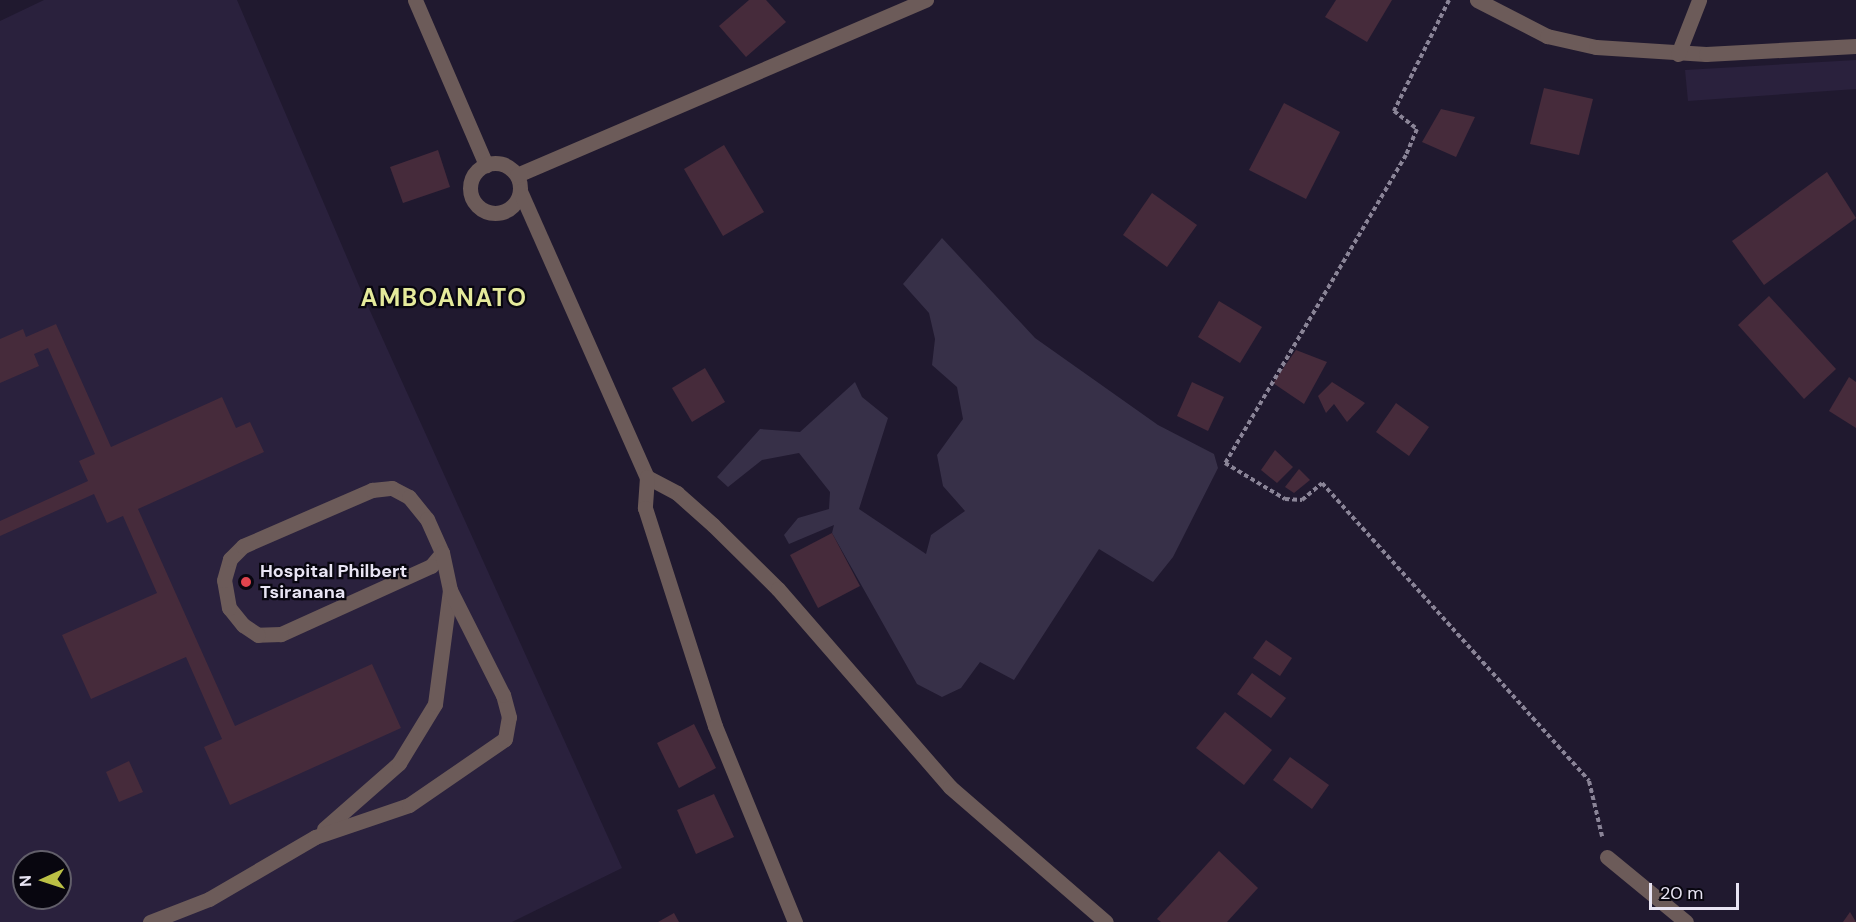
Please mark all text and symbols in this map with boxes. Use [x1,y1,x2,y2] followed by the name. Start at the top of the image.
[360,284,528,312] district label: AMBOANATO
[260,561,407,604] place label: Hospital Philbert Tsiranana
[237,573,255,591] marker: Hospital Philbert Tsiranana
[12,850,72,910] north arrow
[1652,871,1742,909] scale bar
[15,874,36,887] text: N
[1660,881,1703,905] text: 20 m

